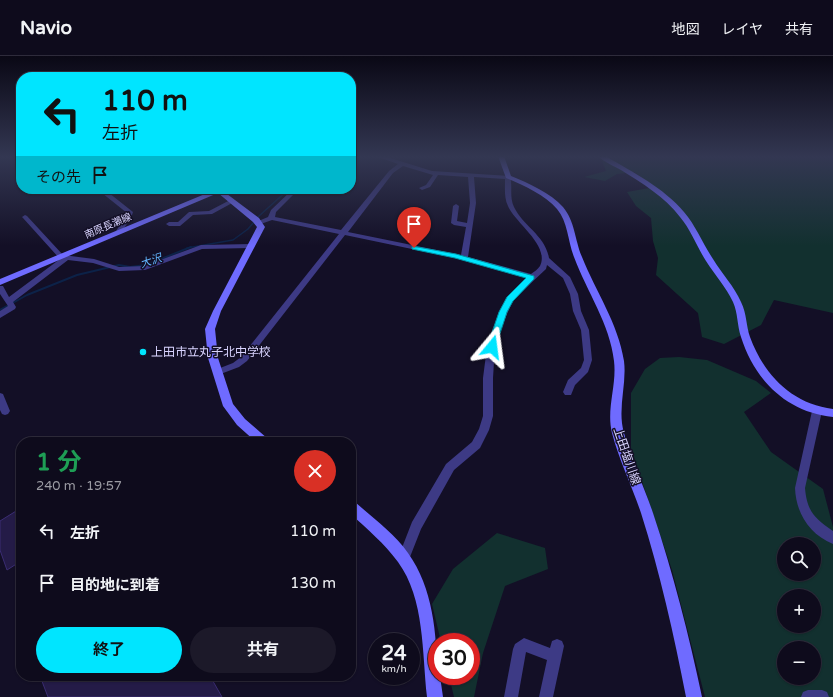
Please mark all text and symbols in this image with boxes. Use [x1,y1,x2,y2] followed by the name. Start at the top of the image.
[20,17,72,39] text: Navio
[671,21,699,38] text: 地図
[721,21,763,38] text: レイヤ
[785,21,813,38] text: 共有
[102,84,188,118] text: 110 m
[36,88,88,140] icon: left
[102,122,138,144] text: 左折
[89,164,111,186] icon: arrive
[36,168,81,186] text: その先
[397,207,431,248] pin
[83,211,133,241] street label: 南原長瀬線
[403,213,425,235] icon: arrive
[139,251,165,271] water label: 大沢
[471,326,513,368] position arrow
[151,345,271,359] place label: 上田市立丸子北中学校
[138,347,148,357] marker: 上田市立丸子北中学校
[611,425,643,487] street label: 上田塩川線
[36,448,81,477] text: 1 分
[294,450,336,492] button: close
[36,478,122,494] text: 240 m · 19:57
[36,520,58,542] icon: left
[290,522,336,540] text: 110 m
[70,524,100,542] text: 左折
[777,537,821,685] map controls
[777,537,821,581] button: search
[36,572,58,594] icon: arrive
[290,574,336,592] text: 130 m
[70,576,160,594] text: 目的地に到着
[777,589,821,633] button: +
[36,627,182,673] button: 終了
[190,627,336,673] button: 共有
[428,633,480,685] speed limit sign: 30
[777,641,821,685] button: −
[381,642,407,666] text: 24
[381,663,407,675] text: km/h

